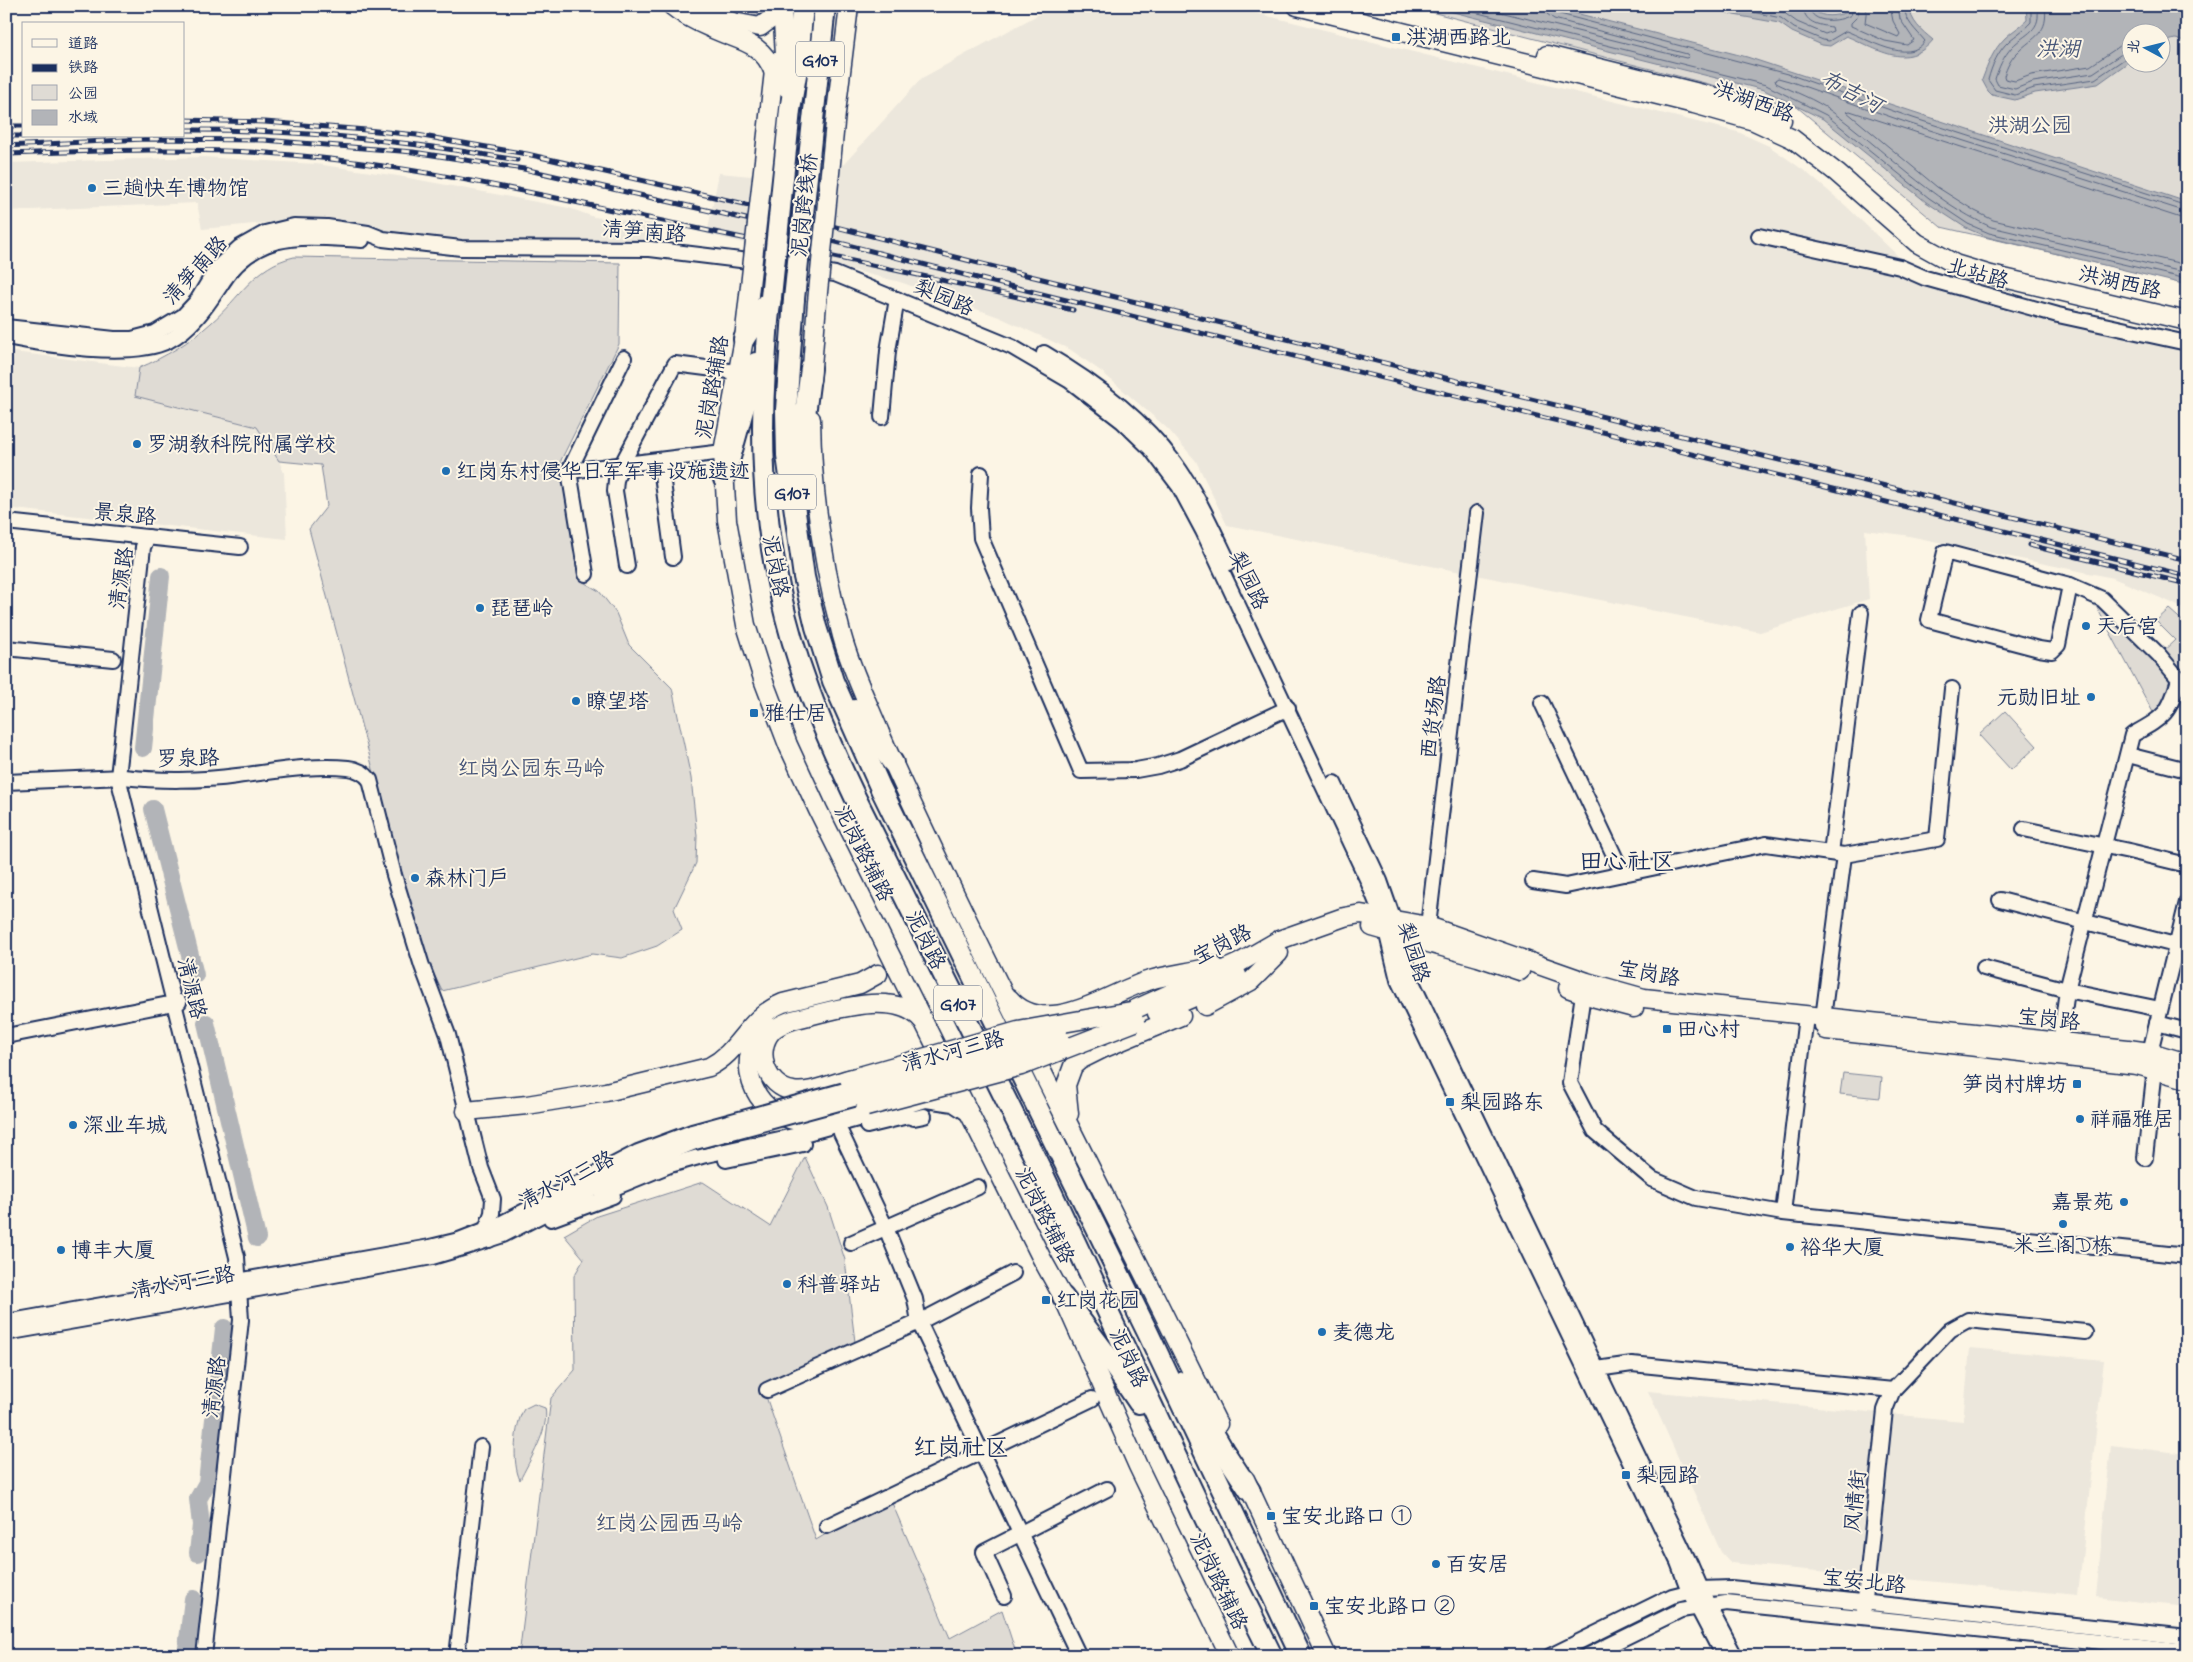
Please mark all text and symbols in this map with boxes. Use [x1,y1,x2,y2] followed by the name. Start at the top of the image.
[22,22,185,138] legend
[2120,22,2170,72] north arrow
[1406,24,1511,54] place label: 洪湖西路北
[1390,31,1402,43] marker: 洪湖西路北
[68,33,98,55] text: 道路
[2036,35,2082,67] water label: 洪湖
[2123,38,2146,55] text: 北
[796,42,844,76] road number: G107
[68,57,98,79] text: 铁路
[1814,64,1890,125] water label: 布吉河
[1709,74,1798,131] street label: 洪湖西路
[68,83,98,105] text: 公园
[68,107,98,129] text: 水域
[1988,112,2072,142] park label: 洪湖公园
[786,151,826,259] street label: 泥岗跨线桥
[102,175,249,205] place label: 三趟快车博物馆
[86,182,98,194] marker: 三趟快车博物馆
[601,215,687,251] street label: 清笋南路
[157,230,236,313] street label: 清笋南路
[1943,252,2012,298] street label: 北站路
[2075,260,2164,308] street label: 洪湖西路
[908,273,978,325] street label: 梨园路
[690,333,738,442] street label: 泥岗路辅路
[147,431,336,461] place label: 罗湖教科院附属学校
[131,438,143,450] marker: 罗湖教科院附属学校
[456,458,750,488] place label: 红岗东村侵华日军军事设施遗迹
[440,465,452,477] marker: 红岗东村侵华日军军事设施遗迹
[768,474,816,510] road number: G107
[92,498,158,534] street label: 景泉路
[753,533,795,600] street label: 泥岗路
[104,545,142,612] street label: 清源路
[1220,546,1274,616] street label: 梨园路
[490,595,553,625] place label: 琵琶岭
[474,602,486,614] marker: 琵琶岭
[2096,613,2159,643] place label: 天后宫
[2080,620,2092,632] marker: 天后宫
[1415,674,1455,761] street label: 西货场路
[1997,684,2081,714] place label: 元勋旧址
[586,688,649,718] place label: 瞭望塔
[2085,691,2097,703] marker: 元勋旧址
[570,695,582,707] marker: 瞭望塔
[764,700,827,730] place label: 雅仕居
[748,707,760,719] marker: 雅仕居
[156,744,220,776] street label: 罗泉路
[458,755,605,785] park label: 红岗公园东马岭
[825,800,899,907] street label: 泥岗路辅路
[1579,846,1675,881] district label: 田心社区
[425,865,509,895] place label: 森林门户
[409,872,421,884] marker: 森林门户
[897,906,952,976] street label: 泥岗路
[1188,918,1258,973] street label: 宝岗路
[1389,918,1436,987] street label: 梨园路
[168,954,212,1023] street label: 清源路
[1615,955,1682,995] street label: 宝岗路
[934,986,982,1020] road number: G107
[2016,1003,2082,1039] street label: 宝岗路
[1677,1016,1740,1046] place label: 田心村
[1661,1023,1673,1035] marker: 田心村
[899,1025,1008,1081] street label: 清水河三路
[1962,1071,2067,1101] place label: 笋岗村牌坊
[2071,1078,2083,1090] marker: 笋岗村牌坊
[1460,1089,1544,1119] place label: 梨园路东
[1444,1096,1456,1108] marker: 梨园路东
[2090,1106,2174,1136] place label: 祥福雅居
[83,1112,167,1142] place label: 深业车城
[2074,1113,2086,1125] marker: 祥福雅居
[67,1119,79,1131] marker: 深业车城
[513,1145,620,1219] street label: 清水河三路
[1006,1162,1080,1269] street label: 泥岗路辅路
[2051,1189,2114,1219] place label: 嘉景苑
[2118,1196,2130,1208] marker: 嘉景苑
[2057,1218,2069,1230] marker: 米兰阁D栋
[2013,1232,2113,1262] place label: 米兰阁D栋
[1800,1234,1884,1264] place label: 裕华大厦
[71,1237,155,1267] place label: 博丰大厦
[1784,1241,1796,1253] marker: 裕华大厦
[55,1244,67,1256] marker: 博丰大厦
[129,1260,238,1308] street label: 清水河三路
[797,1271,881,1301] place label: 科普驿站
[781,1278,793,1290] marker: 科普驿站
[1056,1287,1140,1317] place label: 红岗花园
[1040,1294,1052,1306] marker: 红岗花园
[1332,1319,1395,1349] place label: 麦德龙
[1100,1324,1154,1394] street label: 泥岗路
[1316,1326,1328,1338] marker: 麦德龙
[197,1354,235,1420] street label: 清源路
[913,1432,1009,1467] district label: 红岗社区
[1636,1462,1699,1492] place label: 梨园路
[1839,1468,1875,1534] street label: 风情街
[1620,1469,1632,1481] marker: 梨园路
[1281,1503,1412,1533] place label: 宝安北路口 ①
[596,1510,743,1540] park label: 红岗公园西马岭
[1265,1510,1277,1522] marker: 宝安北路口 ①
[1181,1528,1254,1636] street label: 泥岗路辅路
[1446,1551,1509,1581] place label: 百安居
[1430,1558,1442,1570] marker: 百安居
[1820,1564,1907,1602] street label: 宝安北路
[1324,1593,1455,1623] place label: 宝安北路口 ②
[1308,1600,1320,1612] marker: 宝安北路口 ②

